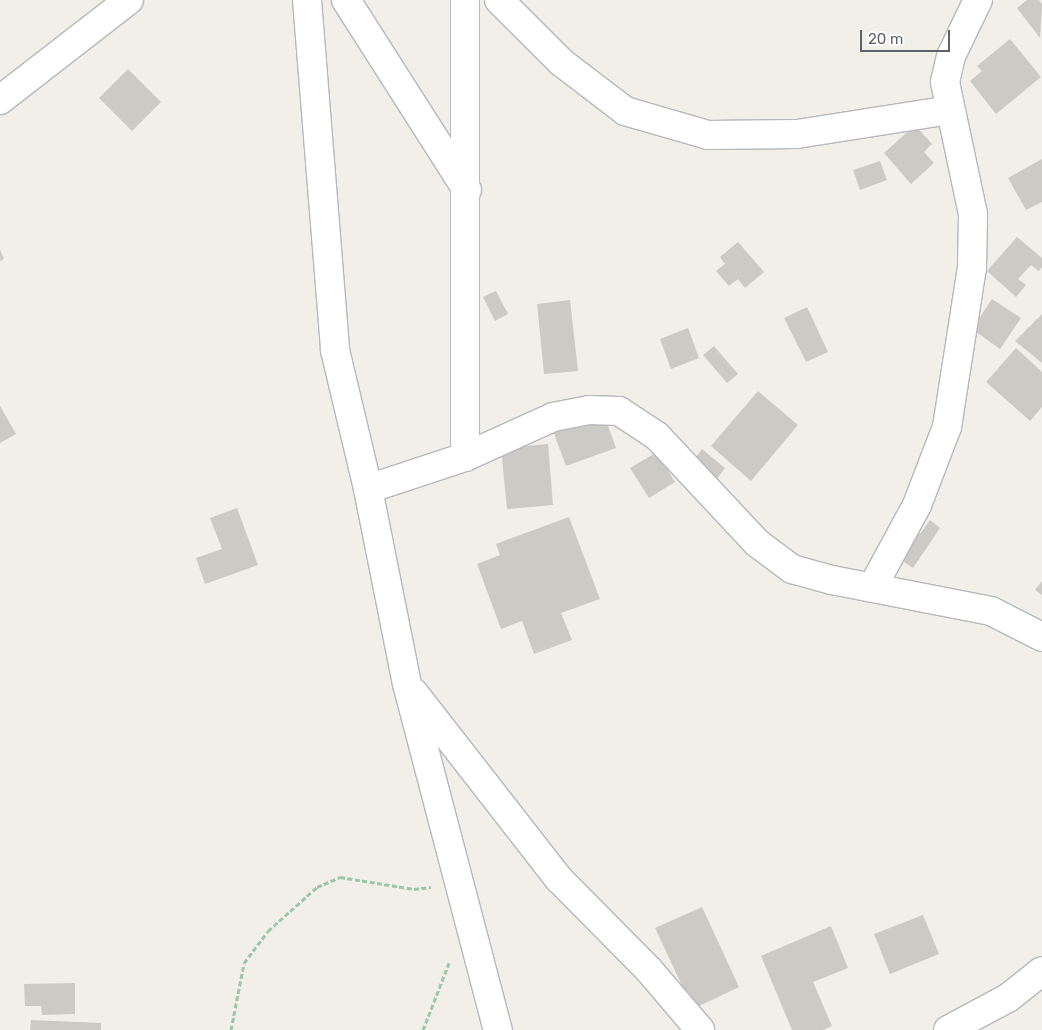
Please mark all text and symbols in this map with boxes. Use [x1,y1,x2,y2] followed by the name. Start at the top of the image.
[862,20,952,52] scale bar
[868,30,903,48] text: 20 m

